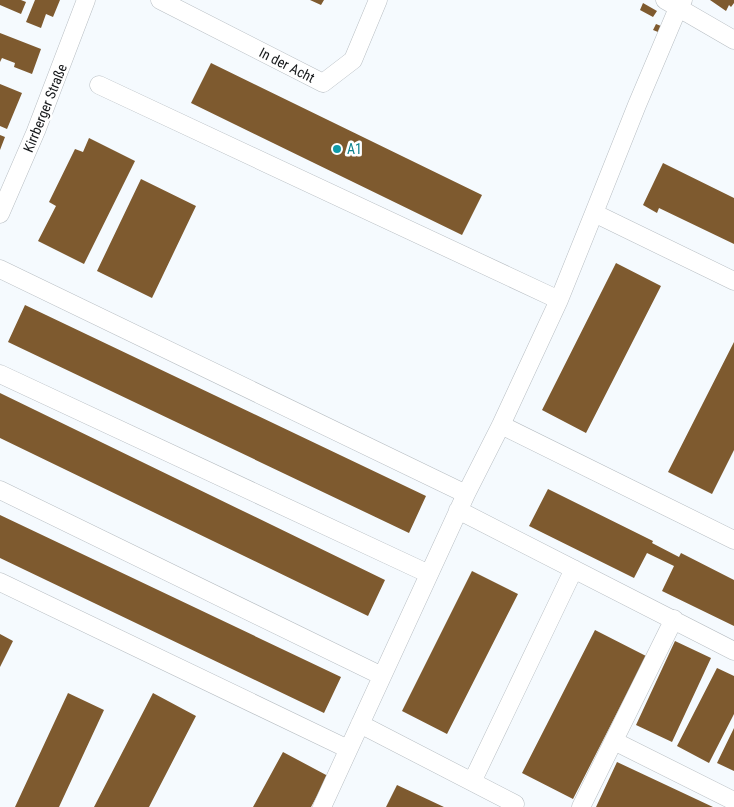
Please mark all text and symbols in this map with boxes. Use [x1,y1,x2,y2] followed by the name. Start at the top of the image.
[257,44,317,86] street label: In der Acht
[20,61,70,155] street label: Kirrberger Straße
[347,141,362,157] place label: A1
[331,143,343,155] marker: A1

